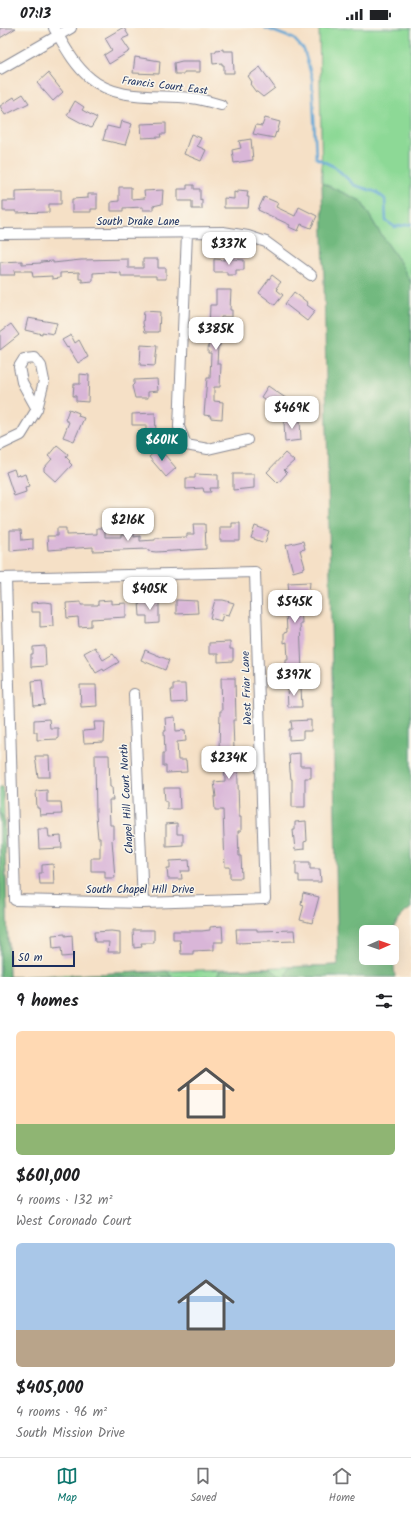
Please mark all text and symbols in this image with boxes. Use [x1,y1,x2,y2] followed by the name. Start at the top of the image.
[20,2,51,26] text: 07:13
[121,72,210,100] street label: Francis Court East
[96,213,180,231] street label: South Drake Lane
[201,232,257,266] pin: $337K
[211,234,247,255] text: $337K
[188,317,244,351] pin: $385K
[198,319,234,340] text: $385K
[264,396,320,430] pin: $469K
[274,398,310,419] text: $469K
[134,428,190,462] pin: $601K
[145,430,179,451] text: $601K
[100,508,156,542] pin: $216K
[111,510,145,531] text: $216K
[122,577,178,611] pin: $405K
[132,579,168,600] text: $405K
[267,590,323,624] pin: $545K
[277,592,313,613] text: $545K
[237,651,257,725] street label: West Friar Lane
[266,663,322,697] pin: $397K
[276,665,312,686] text: $397K
[115,743,139,854] street label: Chapel Hill Court North
[201,746,257,780] pin: $234K
[210,748,248,769] text: $234K
[86,881,194,899] street label: South Chapel Hill Drive
[359,925,399,965] north arrow
[359,925,399,965] map controls
[12,949,75,968] scale bar
[18,949,43,967] text: 50 m
[16,988,79,1015] text: 9 homes
[373,990,395,1012] icon: filters
[170,1057,242,1129] icon: home
[16,1163,80,1190] text: $601,000
[16,1190,112,1211] text: 4 rooms · 132 m²
[16,1211,132,1232] text: West Coronado Court
[170,1269,242,1341] icon: home
[16,1375,83,1402] text: $405,000
[16,1402,107,1423] text: 4 rooms · 96 m²
[16,1423,125,1444] text: South Mission Drive
[56,1465,78,1507] tab: Map
[190,1465,217,1507] tab: Saved
[329,1465,355,1507] tab: Home

